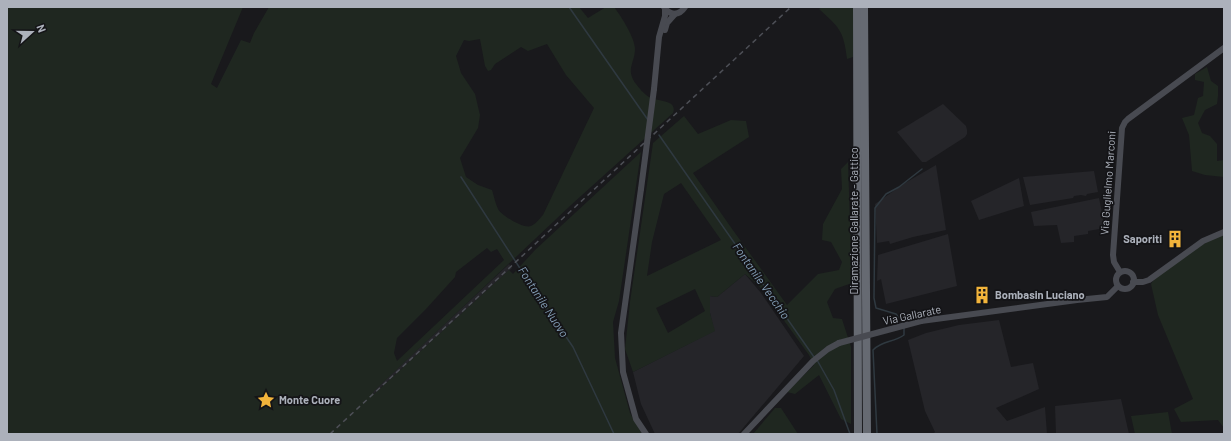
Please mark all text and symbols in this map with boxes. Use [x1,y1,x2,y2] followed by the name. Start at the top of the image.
[12,12,52,52] north arrow
[34,22,49,34] text: N
[1097,130,1118,236] street label: Via Guglielmo Marconi
[847,147,860,295] street label: Diramazione Gallarate - Gattico
[1165,229,1185,249] building icon: Saporiti
[1123,232,1162,245] place label: Saporiti
[730,240,793,321] water label: Fontanile Vecchio
[516,263,572,339] water label: Fontanile Nuovo
[972,285,992,305] building icon: Bombasin Luciano
[995,288,1085,301] place label: Bombasin Luciano
[882,302,942,327] street label: Via Gallarate
[256,390,276,410] place icon: Monte Cuore
[279,393,340,406] place label: Monte Cuore

